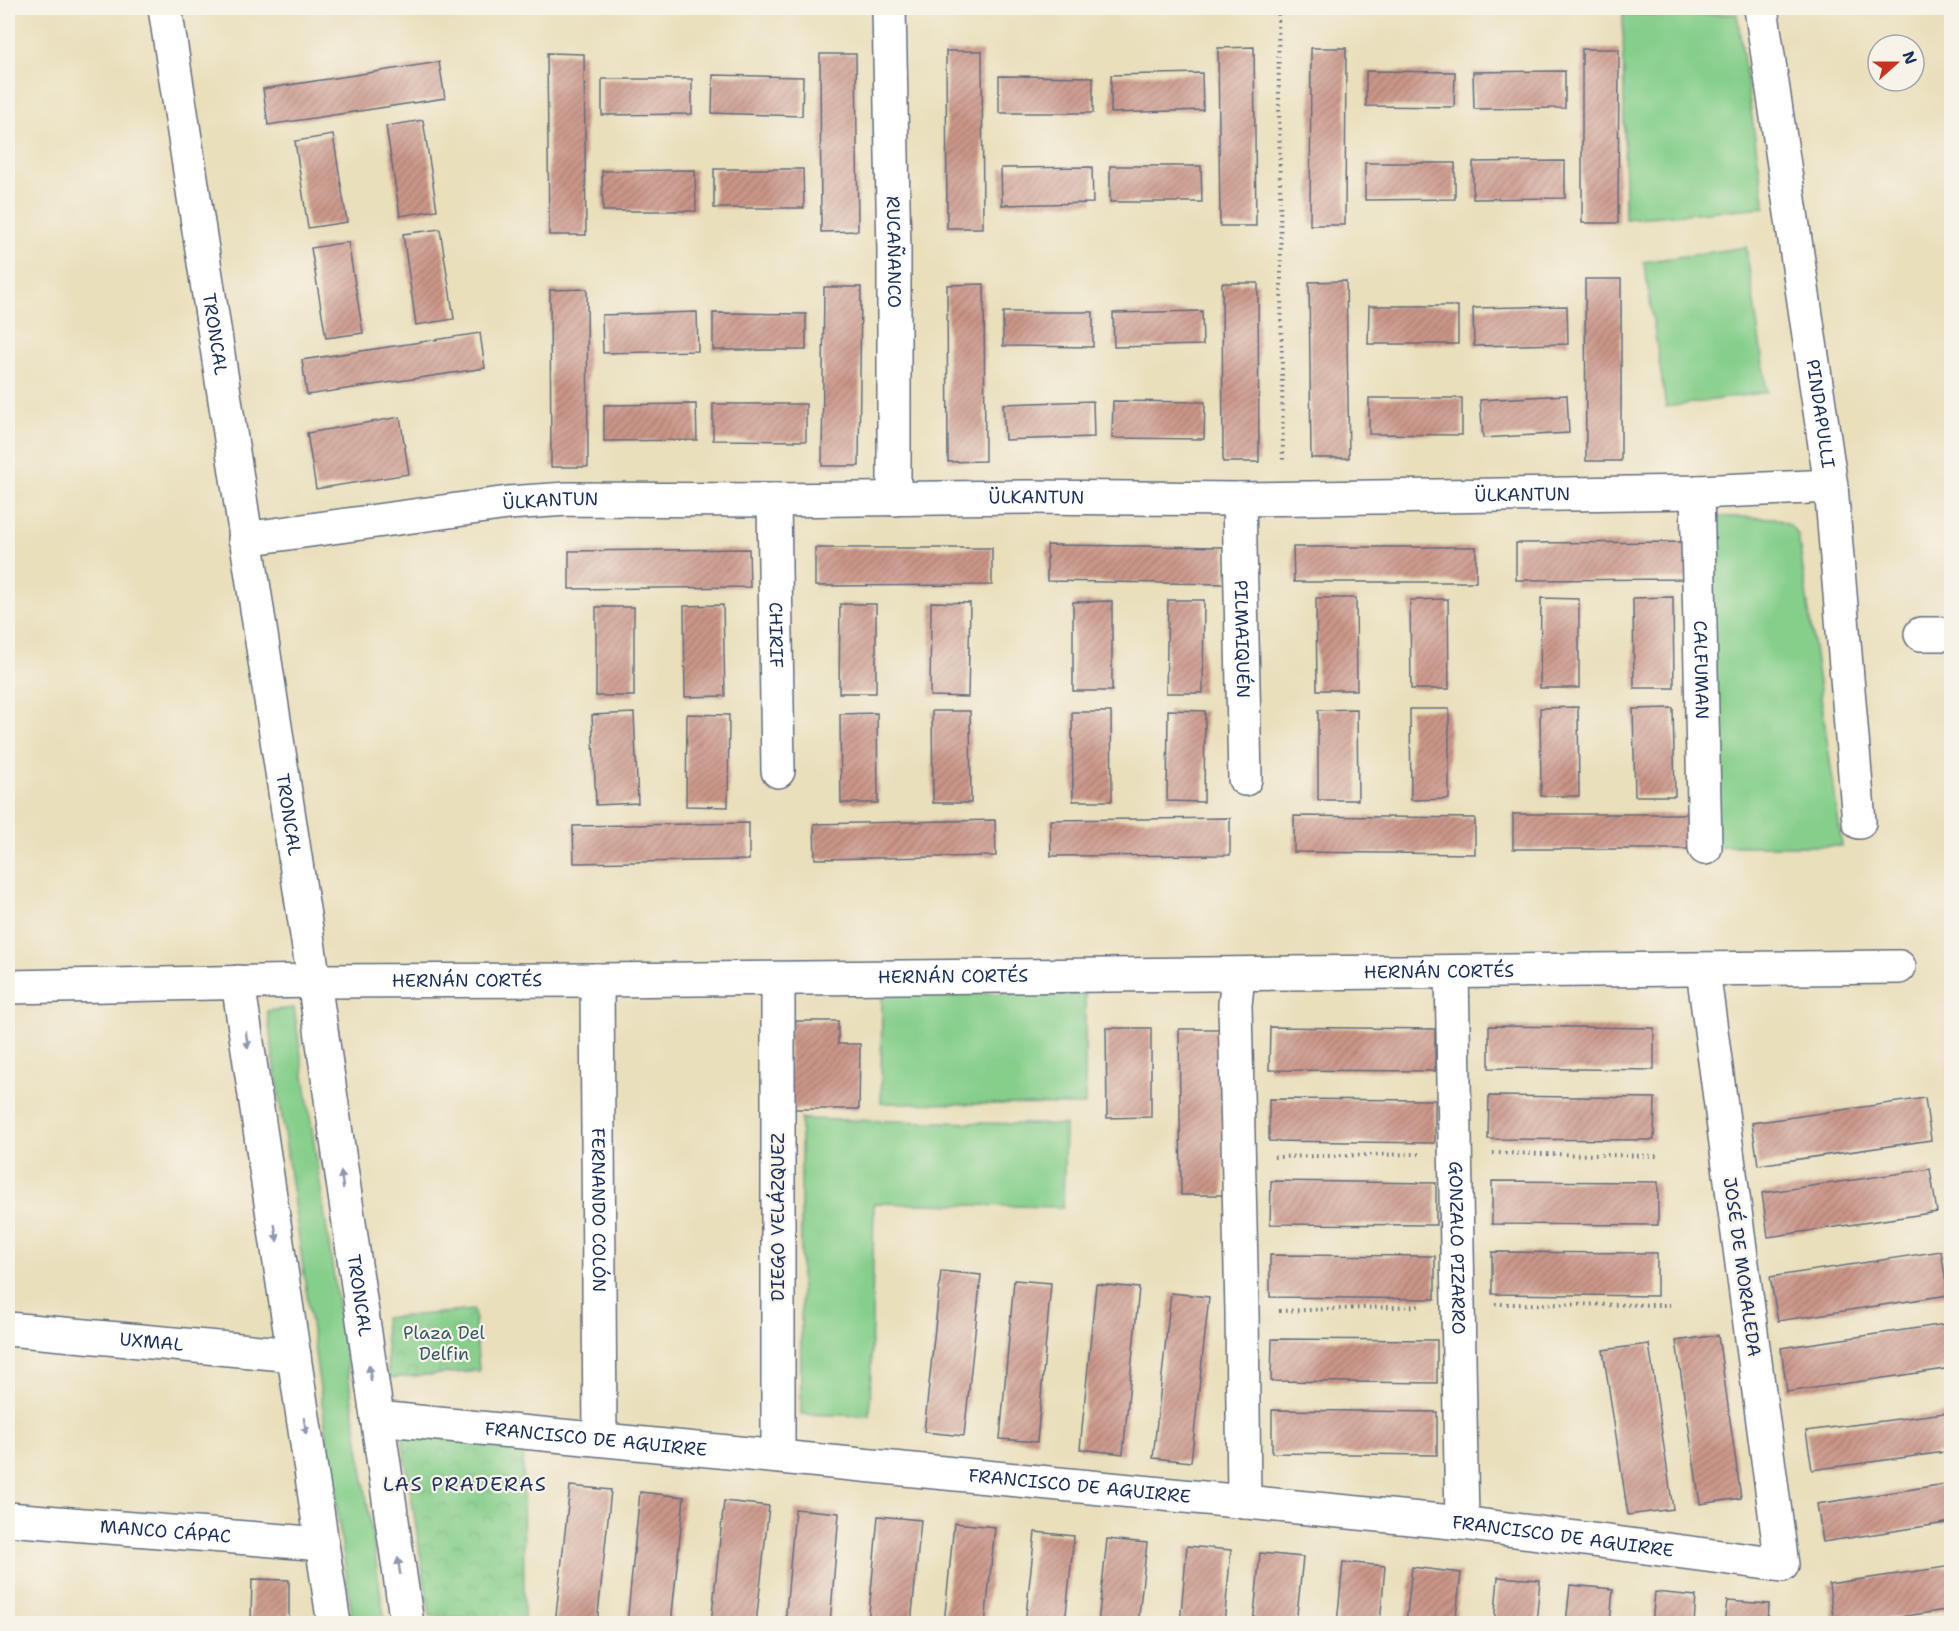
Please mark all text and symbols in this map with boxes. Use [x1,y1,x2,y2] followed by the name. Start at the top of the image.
[1866,33,1926,93] north arrow
[1897,48,1922,67] text: N
[881,196,906,308] street label: RUCAÑANCO
[197,291,233,377] street label: TRONCAL
[1801,358,1840,470] street label: PINDAPULLI
[1474,482,1570,507] street label: ÜLKANTUN
[988,485,1084,510] street label: ÜLKANTUN
[502,487,598,515] street label: ÜLKANTUN
[1229,580,1255,698] street label: PILMAIQUÉN
[764,602,788,668] street label: CHIRIF
[1688,620,1714,720] street label: CALFUMAN
[270,772,307,858] street label: TRONCAL
[1364,959,1514,984] street label: HERNÁN CORTÉS
[878,964,1028,989] street label: HERNÁN CORTÉS
[392,968,542,993] street label: HERNÁN CORTÉS
[242,1031,251,1050] one-way arrow
[586,1128,611,1292] street label: FERNANDO COLÓN
[766,1133,790,1301] street label: DIEGO VELÁZQUEZ
[1443,1161,1471,1335] street label: GONZALO PIZARRO
[337,1170,346,1189] one-way arrow
[1718,1176,1766,1358] street label: JOSÉ DE MORALEDA
[271,1224,280,1243] one-way arrow
[342,1253,377,1338] street label: TRONCAL
[403,1321,485,1366] park label: Plaza Del Delfin
[118,1327,185,1357] street label: UXMAL
[365,1363,374,1382] one-way arrow
[300,1416,309,1435] one-way arrow
[484,1417,708,1462] street label: FRANCISCO DE AGUIRRE
[968,1463,1192,1509] street label: FRANCISCO DE AGUIRRE
[383,1471,547,1497] district label: LAS PRADERAS
[1451,1510,1675,1563] street label: FRANCISCO DE AGUIRRE
[99,1514,232,1549] street label: MANCO CÁPAC
[394,1556,403,1575] one-way arrow

